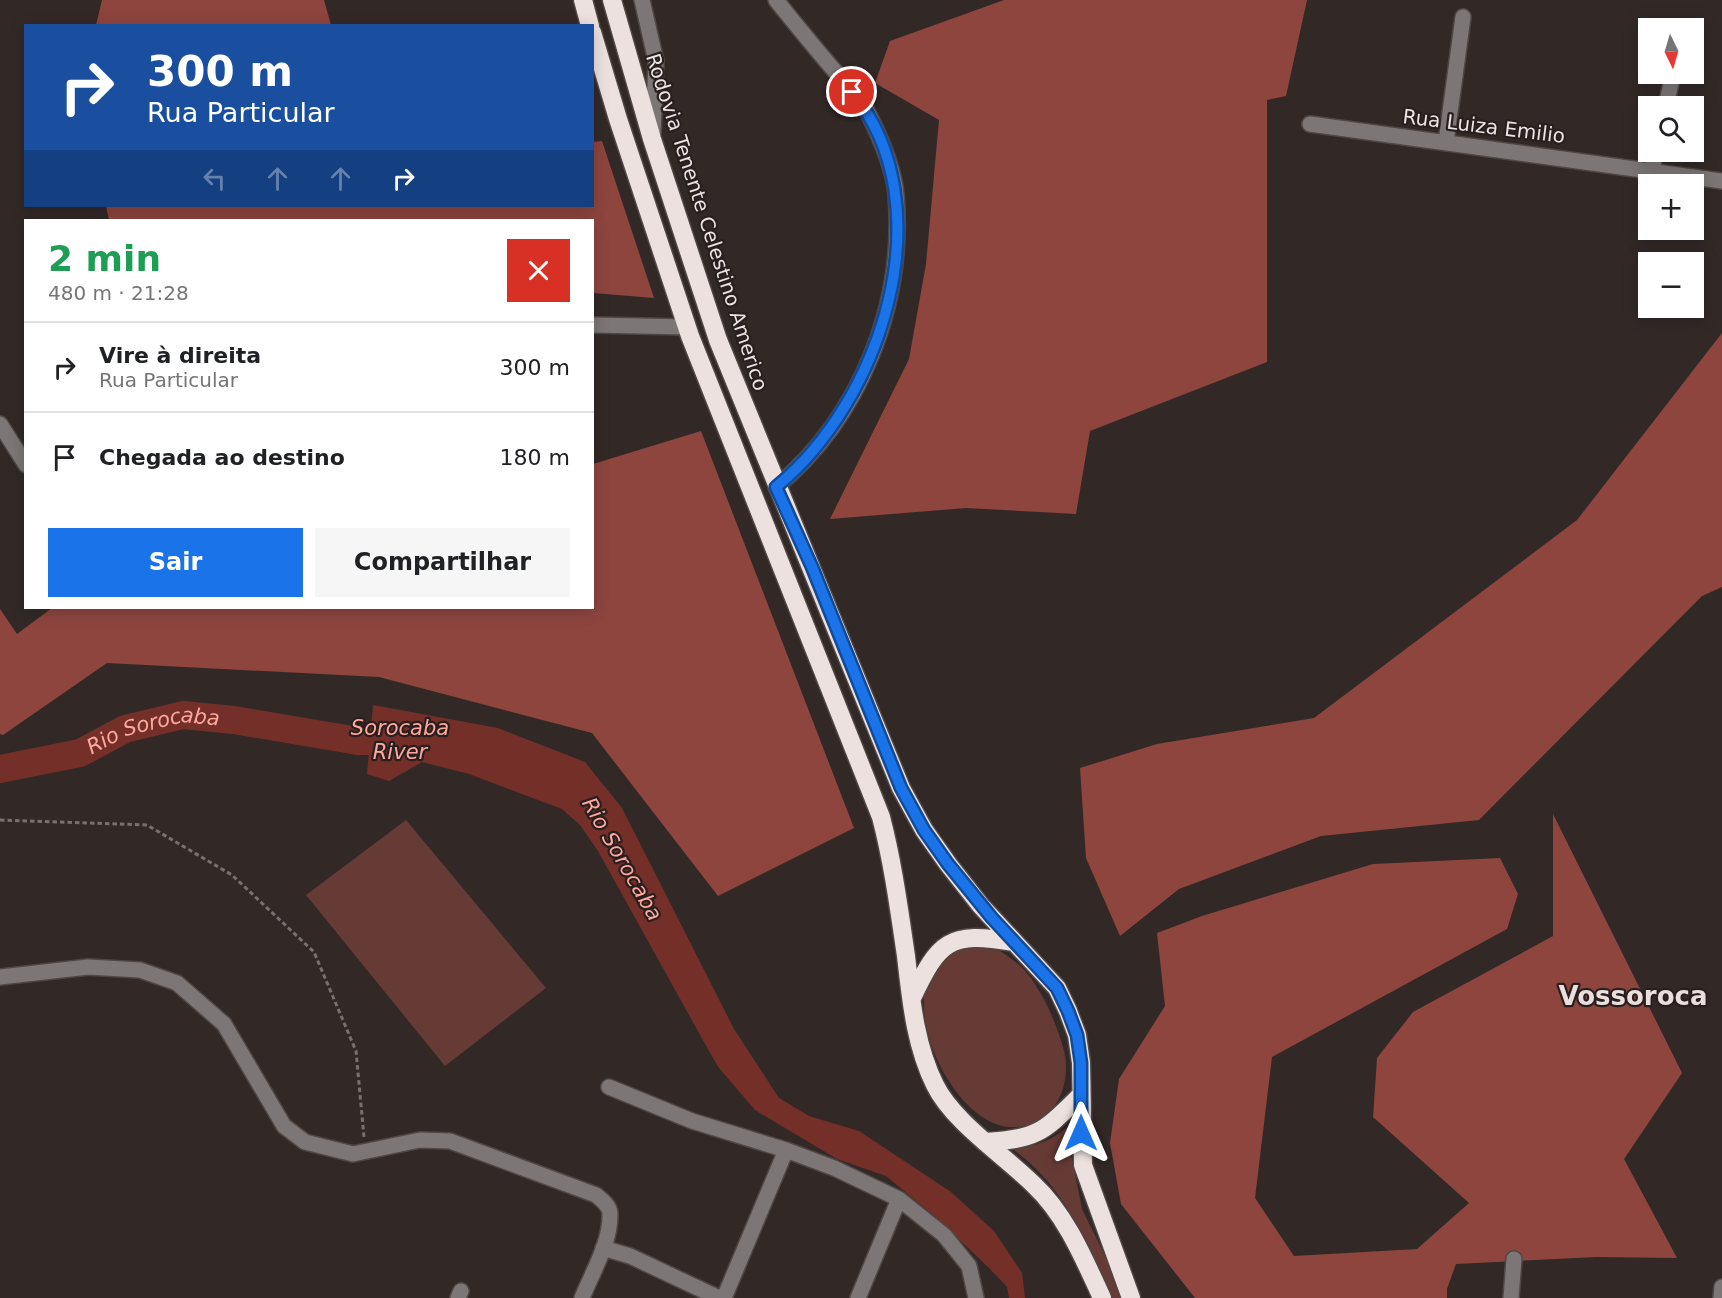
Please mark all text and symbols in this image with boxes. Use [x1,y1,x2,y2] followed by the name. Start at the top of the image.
[1638,18,1704,84] north arrow
[1638,18,1704,318] map controls
[147,47,293,96] text: 300 m
[48,48,126,126] icon: right
[641,50,773,394] street label: Rodovia Tenente Celestino Americo
[826,66,877,117] pin
[835,75,868,108] icon: arrive
[1638,96,1704,162] button: search
[147,97,335,128] text: Rua Particular
[1401,104,1567,148] street label: Rua Luiza Emilio
[198,162,231,195] icon: left
[261,162,294,195] icon: ahead
[324,162,357,195] icon: ahead
[387,162,420,195] icon: right
[1638,174,1704,240] button: +
[48,238,161,279] text: 2 min
[507,239,570,302] button: close
[1638,252,1704,318] button: −
[48,281,189,305] text: 480 m · 21:28
[99,343,261,368] text: Vire à direita
[48,351,81,384] icon: right
[500,355,570,380] text: 300 m
[99,368,238,392] text: Rua Particular
[48,441,81,474] icon: arrive
[99,445,345,470] text: Chegada ao destino
[500,445,570,470] text: 180 m
[48,528,303,597] button: Sair
[315,528,570,597] button: Compartilhar
[83,703,221,759] water label: Rio Sorocaba
[351,716,449,764] water label: Sorocaba River
[577,793,667,925] water label: Rio Sorocaba
[1558,981,1708,1011] district label: Vossoroca
[1049,1101,1113,1165] position arrow

